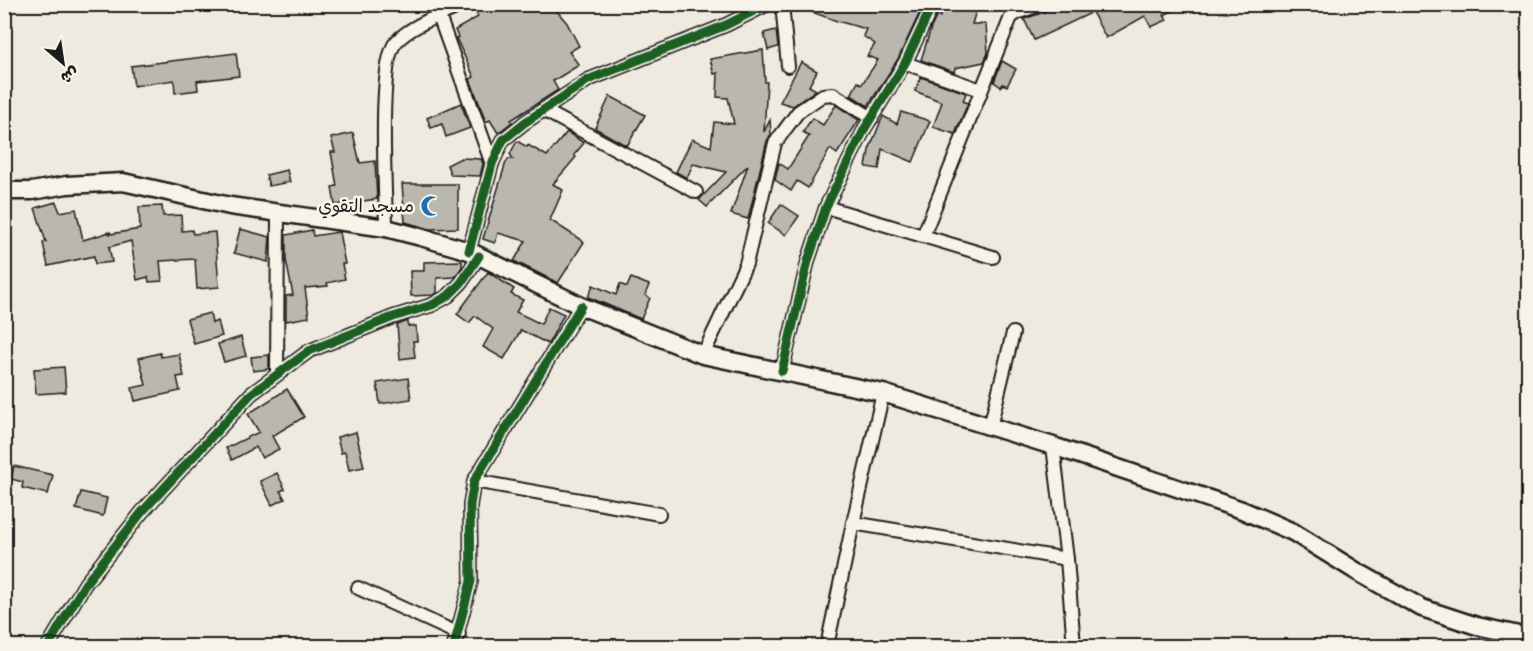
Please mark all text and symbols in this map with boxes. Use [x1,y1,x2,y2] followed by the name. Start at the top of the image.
[33,33,93,93] north arrow
[57,62,82,87] text: ش
[419,194,443,218] mosque icon: مسجد التقوي
[318,196,414,219] place label: مسجد التقوي

